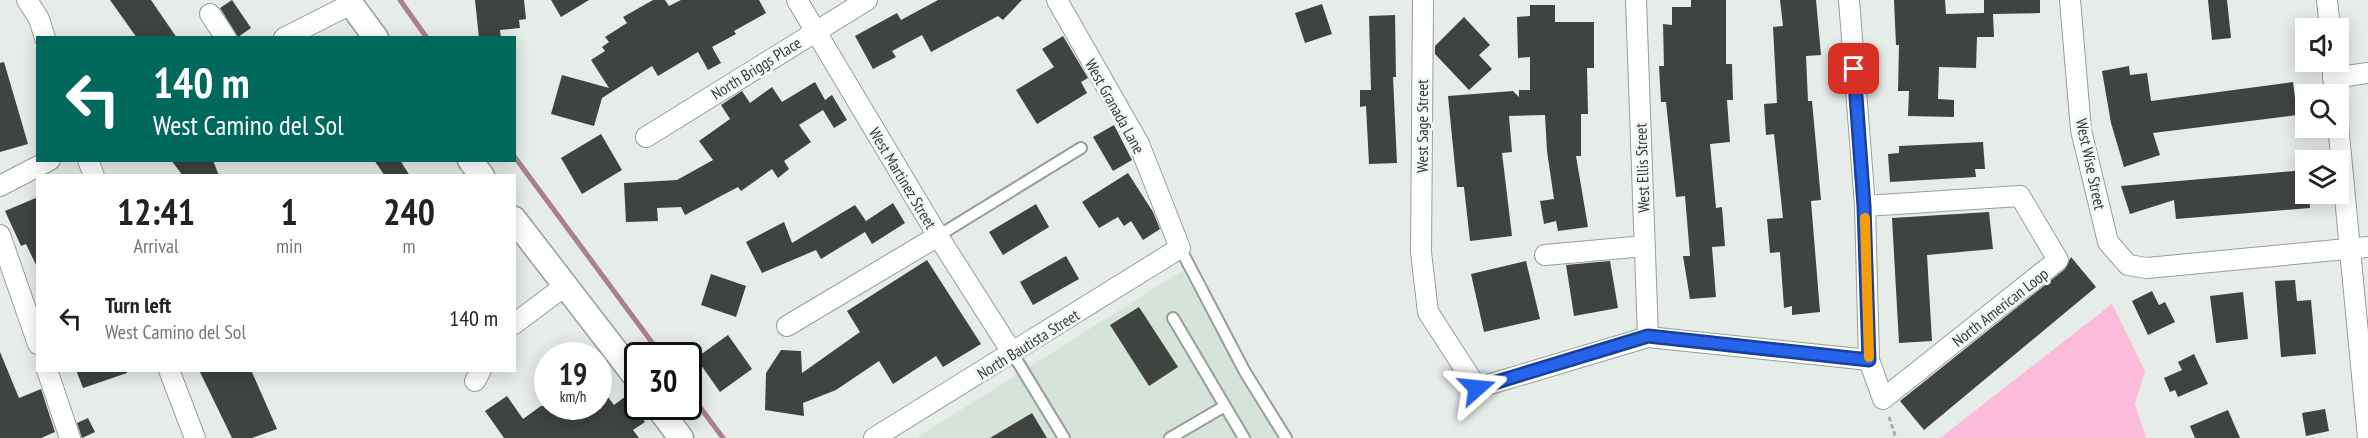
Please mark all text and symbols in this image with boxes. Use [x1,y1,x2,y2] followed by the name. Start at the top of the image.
[2295,18,2349,204] map controls
[2295,18,2349,72] button: sound
[707,32,805,104] street label: North Briggs Place
[1828,43,1879,94] pin
[1837,52,1870,85] icon: arrive
[153,55,250,110] text: 140 m
[1081,55,1149,157] street label: West Granada Lane
[54,60,132,138] icon: left
[1412,79,1432,173] street label: West Sage Street
[2295,84,2349,138] button: search
[153,108,343,142] text: West Camino del Sol
[2072,117,2111,212] street label: West Wise Street
[1630,122,1654,213] street label: West Ellis Street
[865,124,941,233] street label: West Martinez Street
[2295,150,2349,204] button: layers
[117,188,195,235] text: 12:41
[280,188,298,235] text: 1
[383,188,435,235] text: 240
[133,233,179,259] text: Arrival
[276,233,302,259] text: min
[403,233,416,259] text: m
[1948,263,2052,351] street label: North American Loop
[105,291,171,319] text: Turn left
[54,302,87,335] icon: left
[449,304,498,332] text: 140 m
[973,304,1083,383] street label: North Bautista Street
[105,319,246,345] text: West Camino del Sol
[624,342,702,420] speed limit sign: 30
[559,354,587,393] text: 19
[1445,356,1509,420] position arrow
[560,387,586,406] text: km/h

